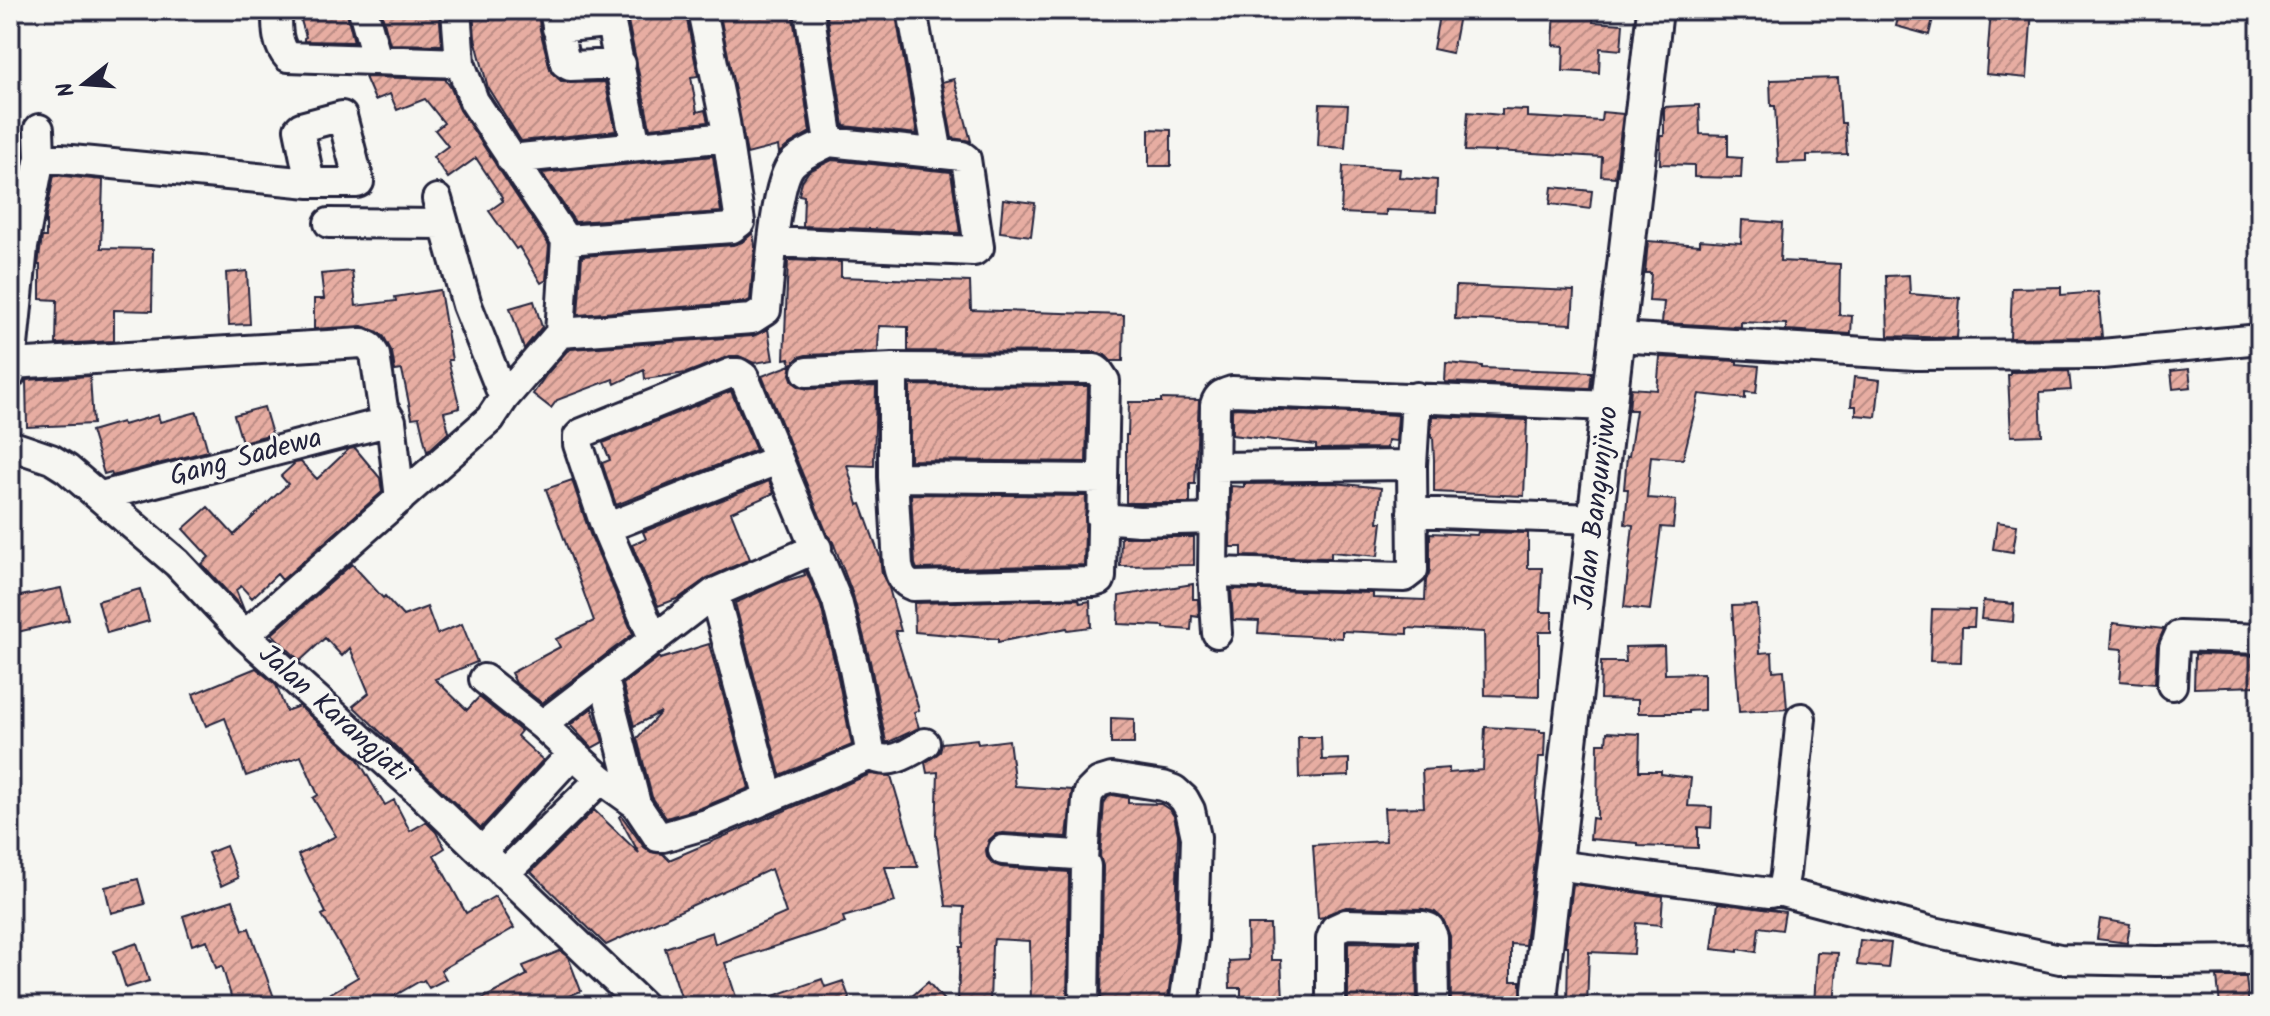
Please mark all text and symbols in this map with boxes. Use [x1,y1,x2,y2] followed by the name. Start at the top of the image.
[44,44,124,124] north arrow
[48,77,86,101] text: N
[1562,403,1632,613] street label: Jalan Bangunjiwo
[165,416,327,500] street label: Gang Sadewa
[247,634,420,795] street label: Jalan Karangjati

